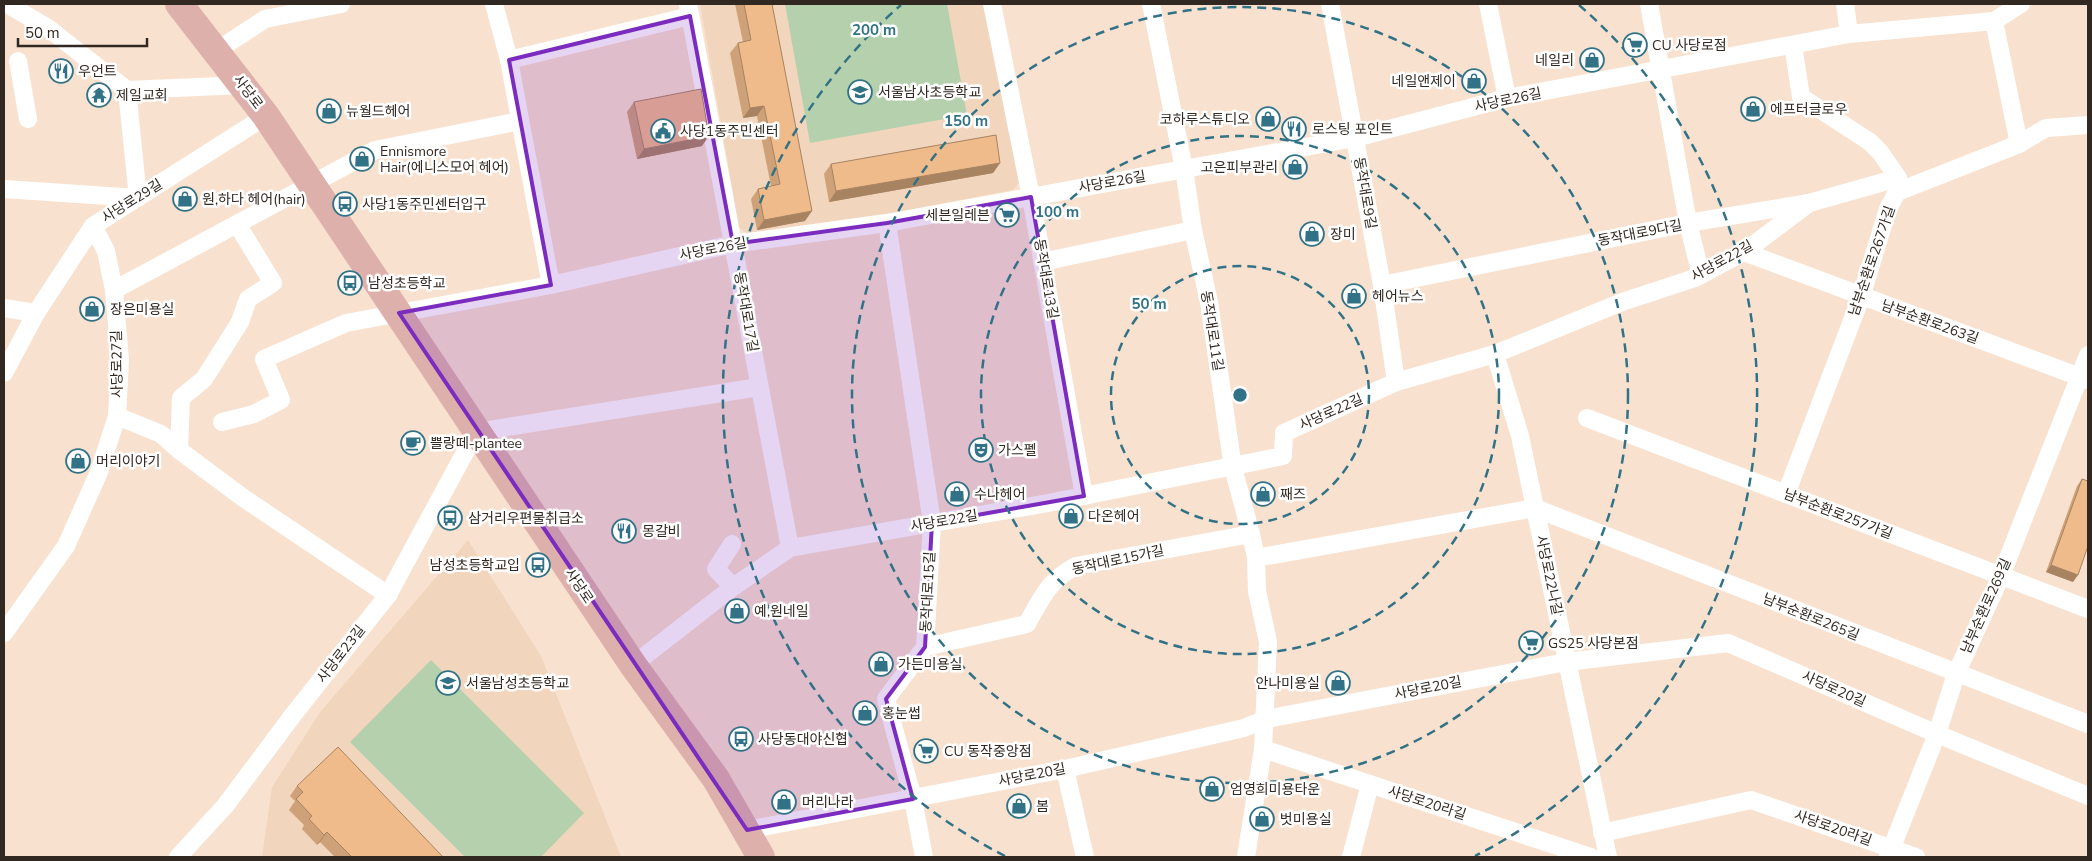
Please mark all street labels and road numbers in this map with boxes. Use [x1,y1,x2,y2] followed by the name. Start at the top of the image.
[229,71,267,113] street label: 사당로
[1473,84,1543,116] street label: 사당로26길
[1349,155,1381,231] street label: 동작대로9길
[1077,167,1147,197] street label: 사당로26길
[98,175,166,227] street label: 사당로29길
[1844,203,1900,319] street label: 남부순환로267가길
[1596,215,1684,251] street label: 동작대로9다길
[678,233,748,265] street label: 사당로26길
[1688,236,1756,286] street label: 사당로22길
[1030,237,1062,321] street label: 동작대로13길
[730,270,762,354] street label: 동작대로17길
[1196,289,1228,373] street label: 동작대로11길
[1879,296,1981,348] street label: 남부순환로263길
[107,330,127,398] street label: 사당로27길
[1296,389,1366,435] street label: 사당로22길
[1781,484,1895,544] street label: 남부순환로257가길
[909,506,979,536] street label: 사당로22길
[1531,533,1567,617] street label: 사당로22나길
[1070,541,1166,579] street label: 동작대로15가길
[916,551,940,633] street label: 동작대로15길
[1956,555,2016,657] street label: 남부순환로269길
[560,565,598,607] street label: 사당로
[1760,589,1862,645] street label: 남부순환로265길
[312,621,370,687] street label: 사당로23길
[1799,666,1869,712] street label: 사당로20길
[1393,672,1463,704] street label: 사당로20길
[997,759,1067,791] street label: 사당로20길
[1385,781,1469,825] street label: 사당로20라길
[1792,806,1874,850] street label: 사당로20라길

